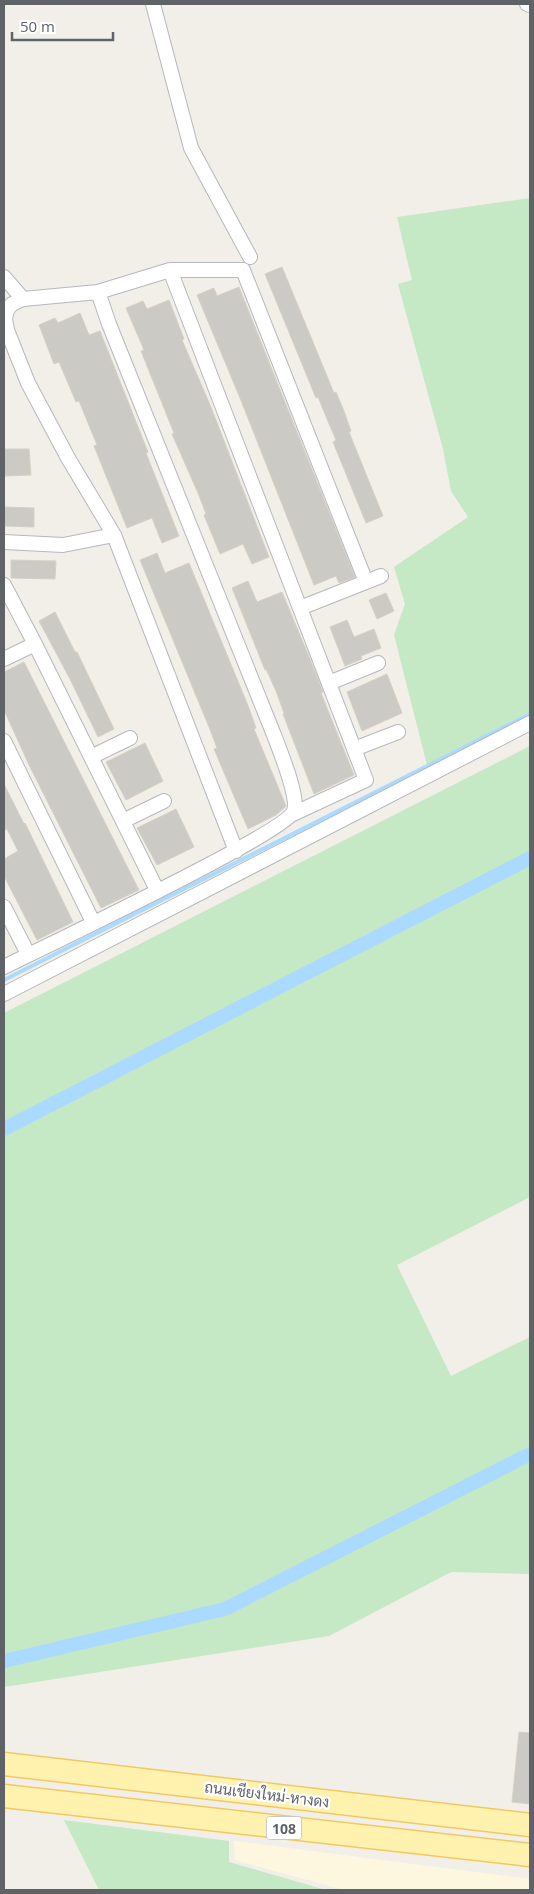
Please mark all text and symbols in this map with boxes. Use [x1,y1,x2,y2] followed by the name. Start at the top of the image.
[12,10,114,42] scale bar
[20,16,55,36] text: 50 m
[203,1776,331,1812] street label: ถนนเชียงใหม่-หางดง
[266,1816,302,1840] road number: 108

